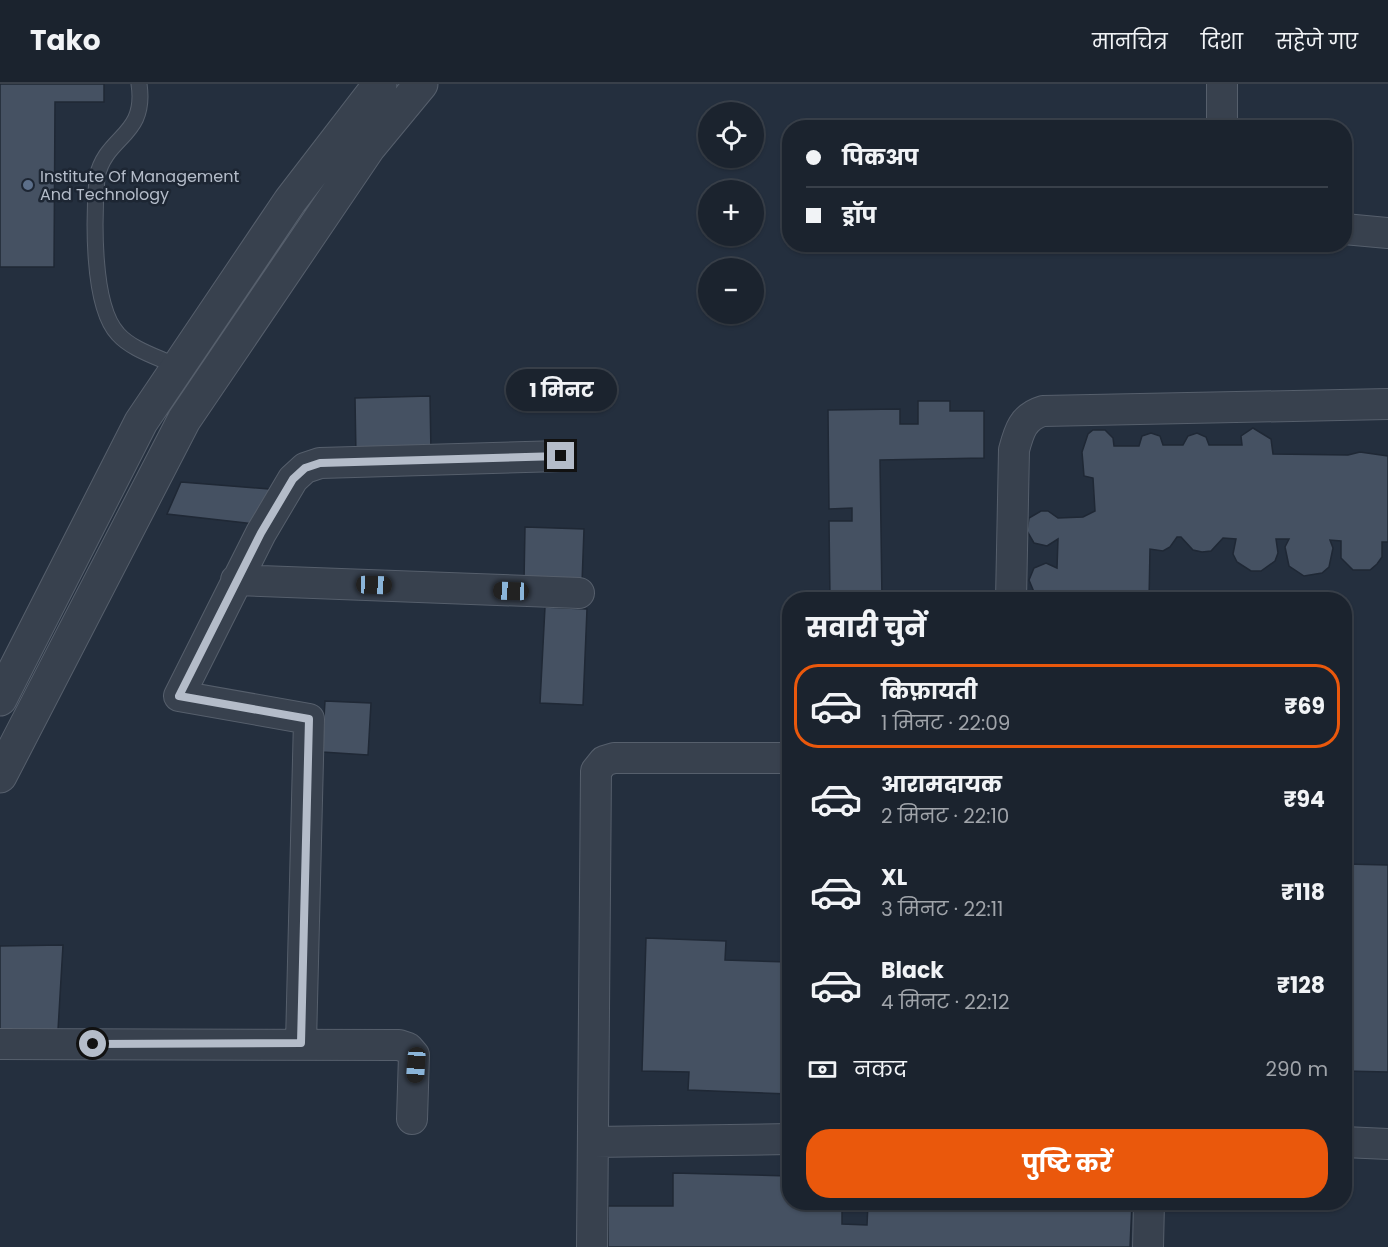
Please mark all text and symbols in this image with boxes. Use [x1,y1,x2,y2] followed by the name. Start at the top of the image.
[30,21,101,60] text: Tako
[1092,27,1168,56] text: मानचित्र
[1201,27,1243,56] text: दिशा
[1276,27,1358,56] text: सहेजे गए
[698,102,764,324] map controls
[698,102,764,168] button: locate
[842,142,919,173] text: पिकअप
[40,165,240,206] place label: Institute Of Management And Technology
[21,178,35,192] marker: Institute Of Management And Technology
[698,180,764,246] button: +
[842,200,876,231] text: ड्रॉप
[698,258,764,324] button: −
[506,369,616,411] callout: 1 मिनट
[529,376,594,404] text: 1 मिनट
[547,442,574,469] route end
[356,575,392,595] car
[493,581,529,601] car
[806,609,926,646] text: सवारी चुनें
[881,676,977,707] text: किफ़ायती
[809,679,863,733] icon: car
[1284,691,1325,722] text: ₹69
[881,709,1010,737] text: 1 मिनट · 22:09
[881,769,1002,800] text: आरामदायक
[809,772,863,826] icon: car
[1283,784,1325,815] text: ₹94
[881,802,1009,830] text: 2 मिनट · 22:10
[881,862,907,893] text: XL
[809,865,863,919] icon: car
[1281,877,1325,908] text: ₹118
[881,895,1003,923] text: 3 मिनट · 22:11
[881,955,944,986] text: Black
[809,958,863,1012] icon: car
[1277,970,1325,1001] text: ₹128
[881,988,1009,1016] text: 4 मिनट · 22:12
[79,1030,106,1057] route start
[406,1046,426,1084] car
[806,1053,839,1086] icon: cash
[854,1054,907,1085] text: नकद
[1265,1055,1328,1083] text: 290 m
[806,1129,1328,1198] button: पुष्टि करें

